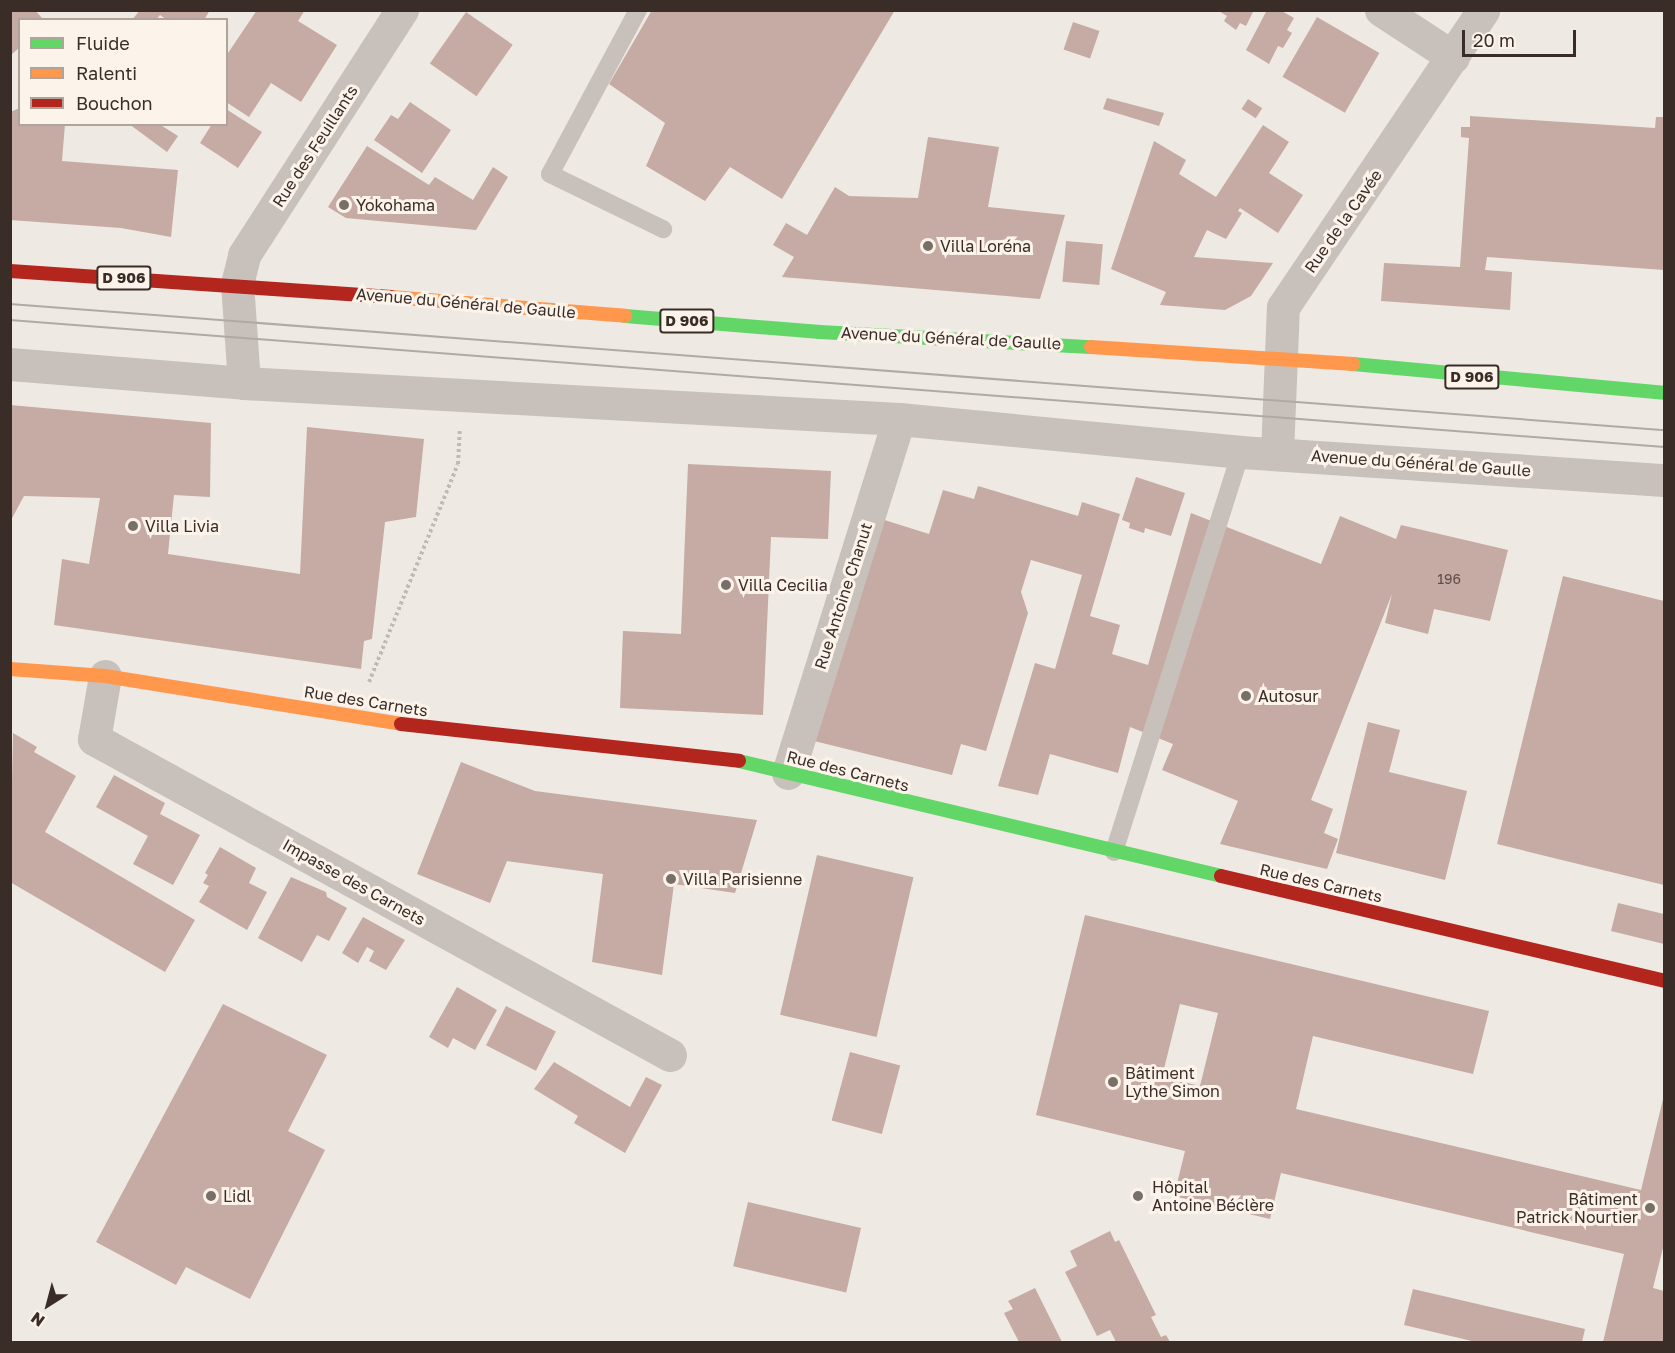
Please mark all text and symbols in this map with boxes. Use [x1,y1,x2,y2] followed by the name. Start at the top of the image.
[18,18,228,126] legend
[1465,18,1579,56] scale bar
[1473,29,1515,51] text: 20 m
[76,32,130,54] text: Fluide
[76,62,137,84] text: Ralenti
[268,81,362,211] street label: Rue des Feuillants
[76,92,153,114] text: Bouchon
[1300,166,1386,276] street label: Rue de la Cavée
[356,195,435,215] place label: Yokohama
[337,198,351,212] marker: Yokohama
[940,236,1031,256] place label: Villa Loréna
[921,239,935,253] marker: Villa Loréna
[96,266,152,290] road number: D 906
[355,284,577,322] street label: Avenue du Général de Gaulle
[658,309,716,333] road number: D 906
[840,323,1062,353] street label: Avenue du Général de Gaulle
[1444,365,1500,389] road number: D 906
[1310,446,1532,480] street label: Avenue du Général de Gaulle
[145,516,219,536] place label: Villa Livia
[126,519,140,533] marker: Villa Livia
[810,520,876,672] street label: Rue Antoine Chanut
[1437,571,1461,587] house number: 196
[738,575,828,595] place label: Villa Cecilia
[719,578,733,592] marker: Villa Cecilia
[303,682,429,720] street label: Rue des Carnets
[1258,686,1318,706] place label: Autosur
[1239,689,1253,703] marker: Autosur
[785,747,911,795] street label: Rue des Carnets
[279,835,429,929] street label: Impasse des Carnets
[1258,860,1384,906] street label: Rue des Carnets
[683,869,802,889] place label: Villa Parisienne
[664,872,678,886] marker: Villa Parisienne
[1125,1063,1220,1101] place label: Bâtiment Lythe Simon
[1106,1075,1120,1089] marker: Bâtiment Lythe Simon
[1152,1177,1274,1215] place label: Hôpital Antoine Béclère
[223,1186,251,1206] place label: Lidl
[1129,1187,1147,1205] marker: Hôpital Antoine Béclère
[204,1189,218,1203] marker: Lidl
[1516,1189,1638,1227] place label: Bâtiment Patrick Nourtier
[1643,1201,1657,1215] marker: Bâtiment Patrick Nourtier
[18,1275,78,1335] north arrow
[27,1308,48,1331] text: N

